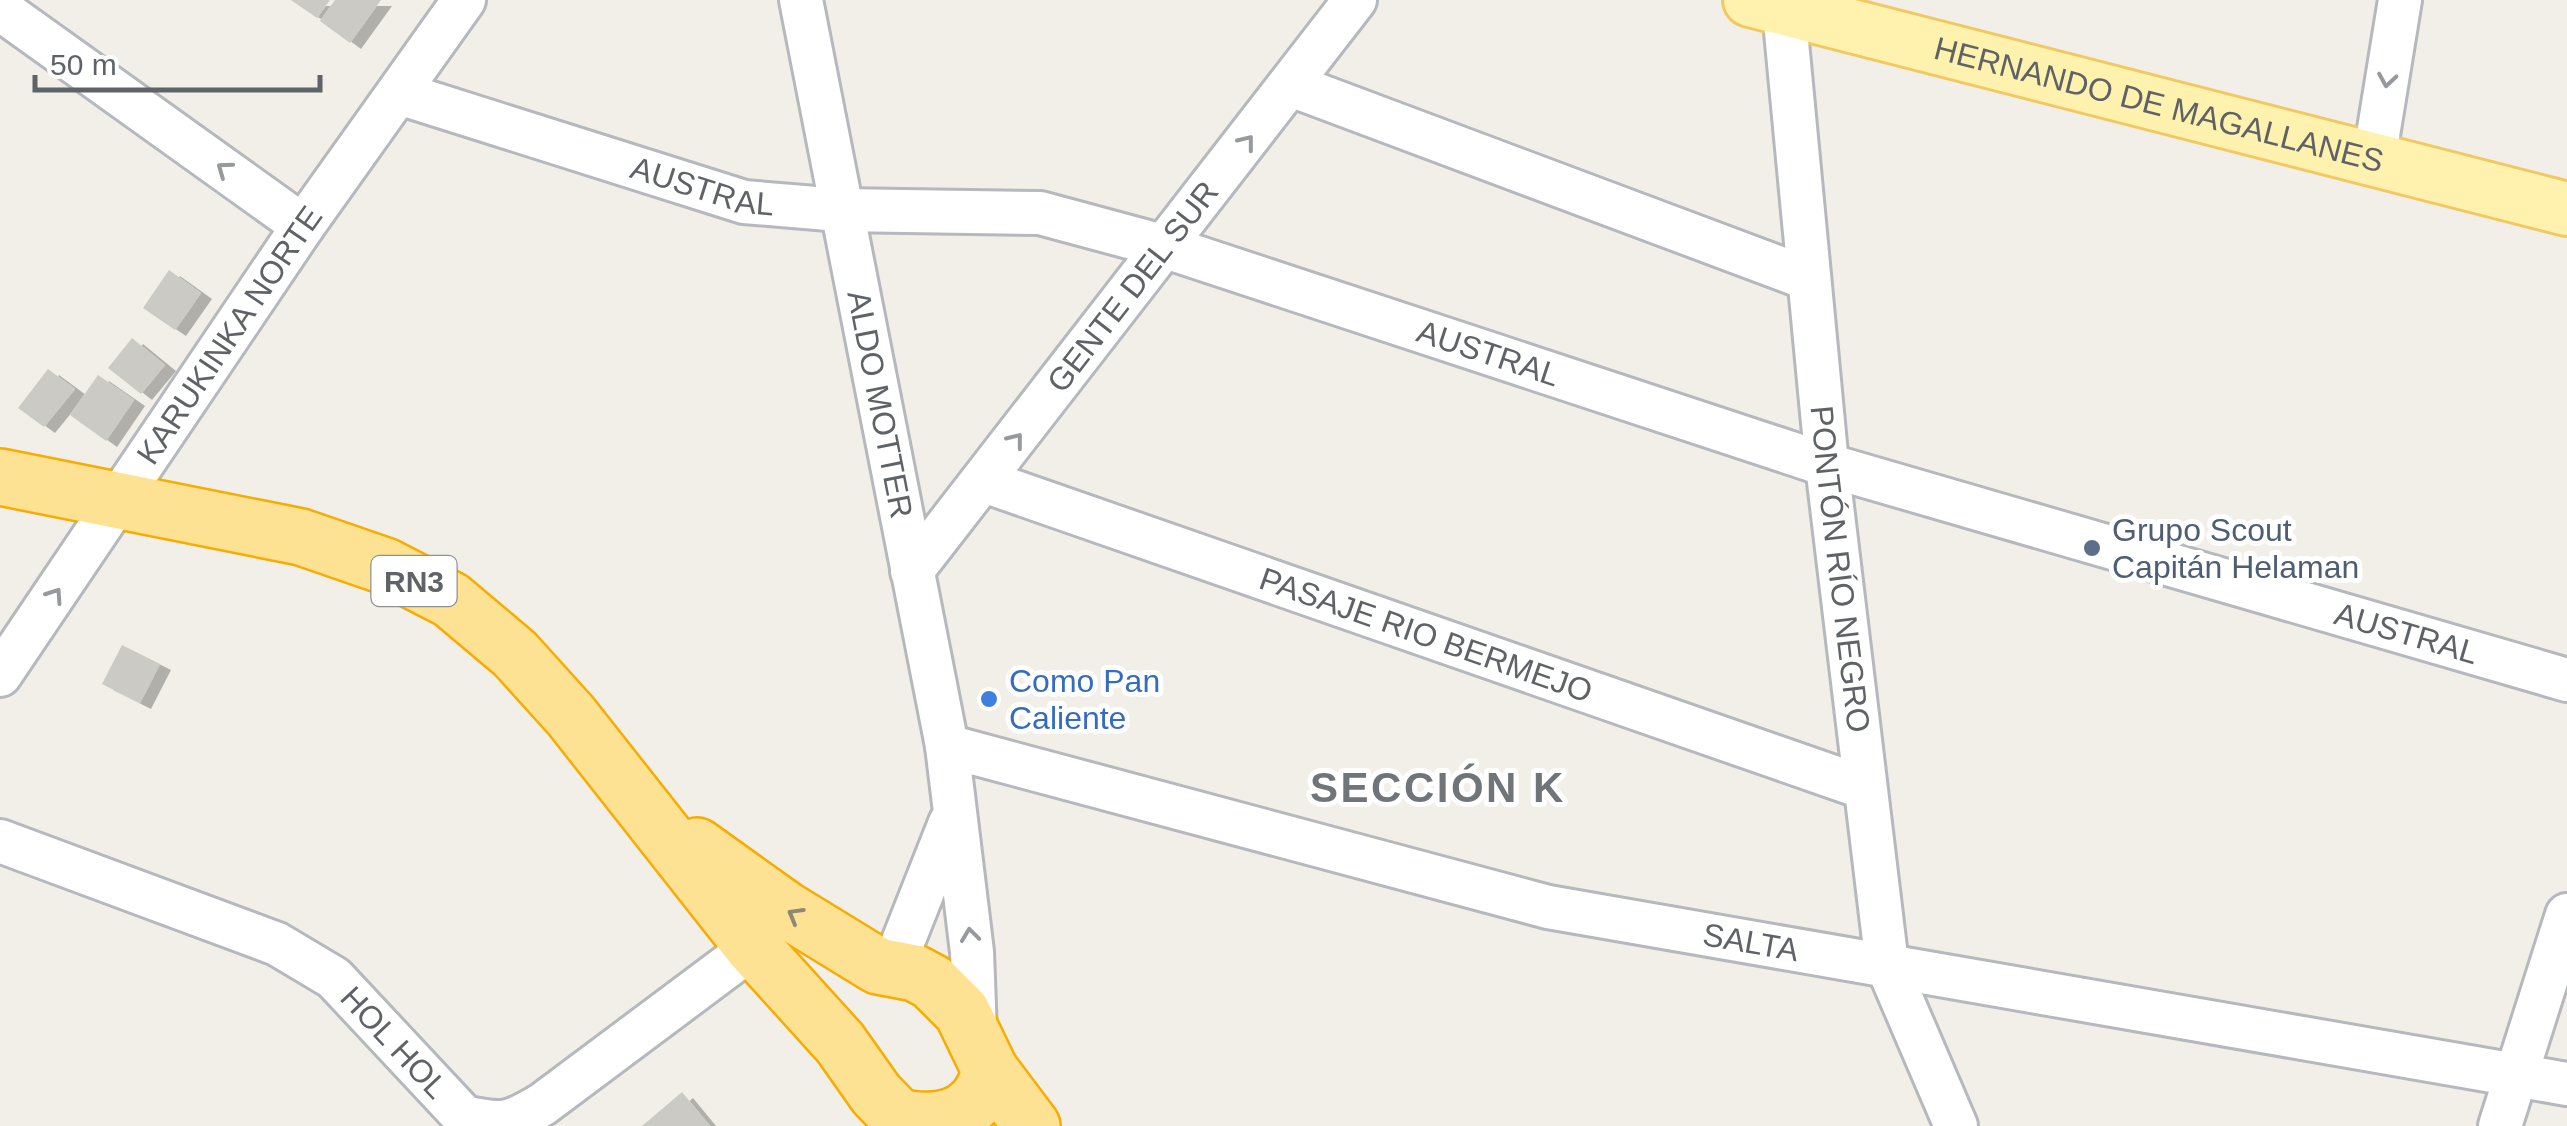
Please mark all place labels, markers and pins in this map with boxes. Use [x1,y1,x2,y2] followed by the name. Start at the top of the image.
[2112,512,2359,585] place label: Grupo Scout Capitán Helaman
[2081,537,2103,559] marker: Grupo Scout Capitán Helaman
[1009,663,1160,736] place label: Como Pan Caliente
[978,688,1000,710] marker: Como Pan Caliente

